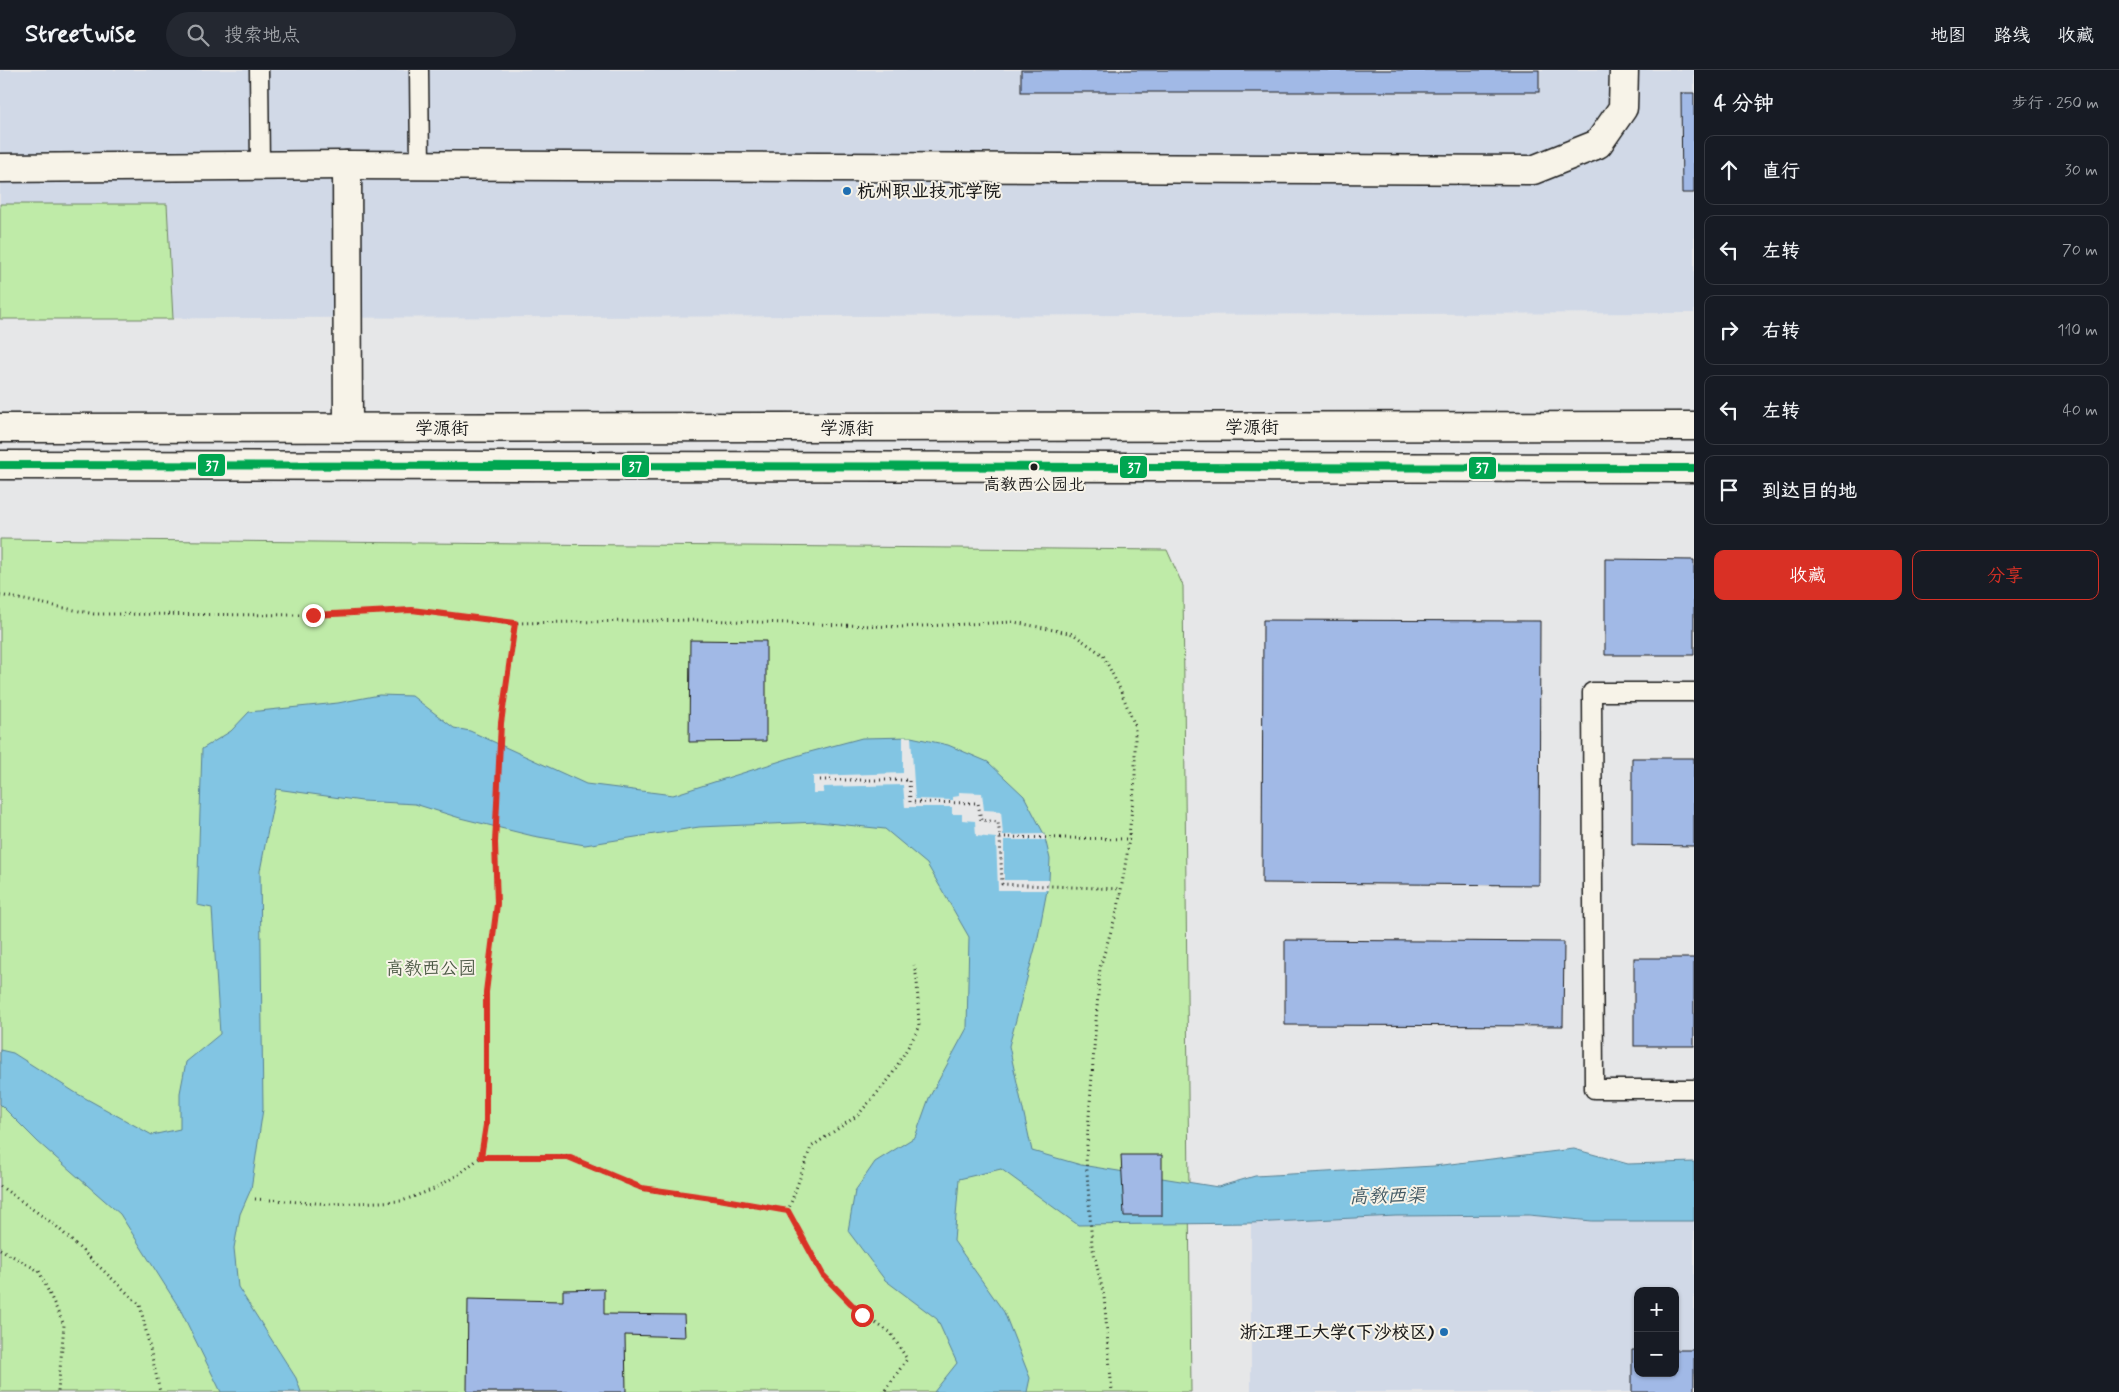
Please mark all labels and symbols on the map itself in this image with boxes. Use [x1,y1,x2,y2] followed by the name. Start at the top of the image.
[857,180,1001,204] place label: 杭州职业技术学院
[841,185,853,197] marker: 杭州职业技术学院
[1225,416,1279,440] street label: 学源街
[415,417,469,441] street label: 学源街
[820,417,874,441] street label: 学源街
[197,453,226,477] line badge: 37
[621,454,650,478] line badge: 37
[1119,455,1148,479] line badge: 37
[1468,456,1497,480] line badge: 37
[205,457,219,475] text: 37
[628,458,642,476] text: 37
[1127,459,1141,477] text: 37
[1475,459,1489,477] text: 37
[1029,462,1039,472] marker: 高教西公园北
[983,474,1085,496] place label: 高教西公园北
[302,604,325,627] route end
[386,957,476,981] park label: 高教西公园
[1349,1183,1427,1210] water label: 高教西渠
[851,1304,874,1327] route start
[1240,1321,1435,1345] place label: 浙江理工大学(下沙校区)
[1438,1326,1450,1338] marker: 浙江理工大学(下沙校区)

